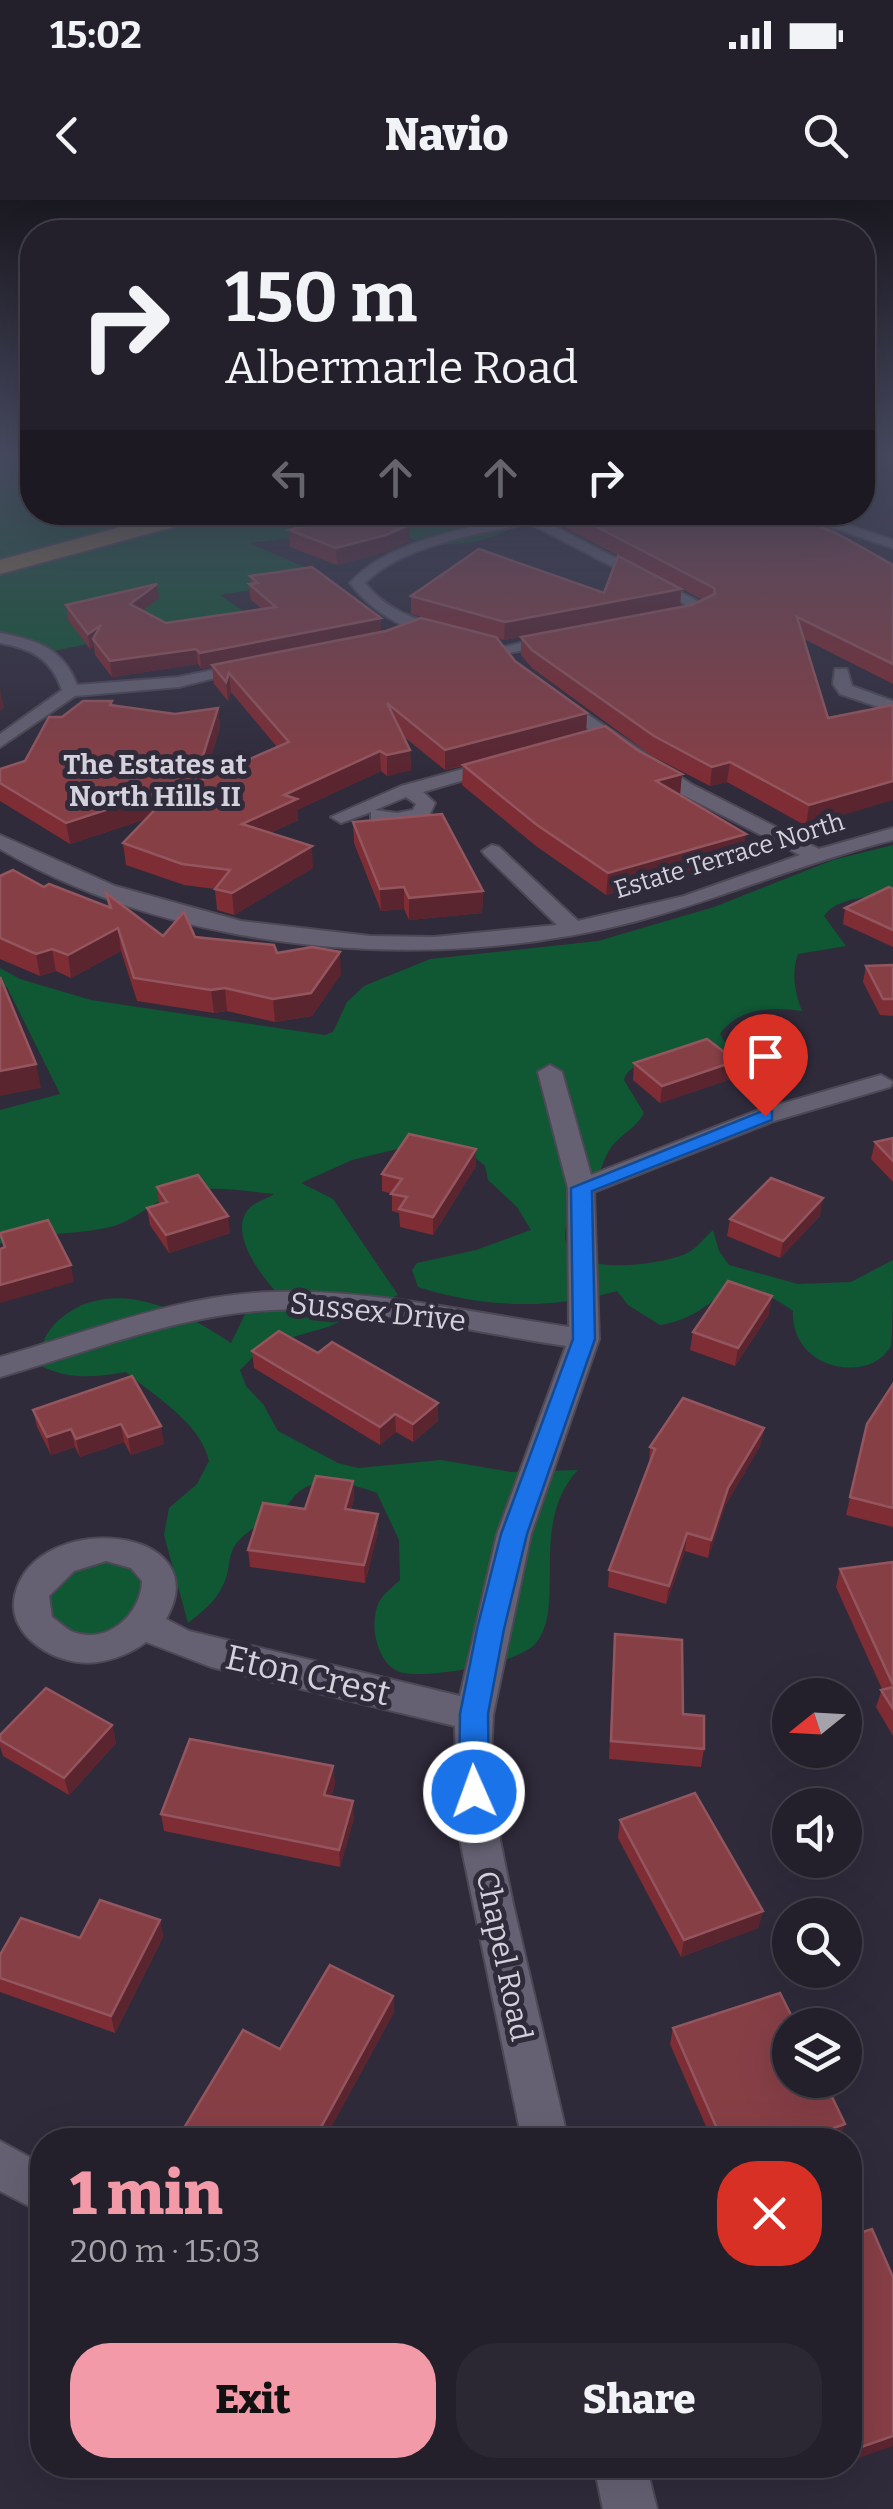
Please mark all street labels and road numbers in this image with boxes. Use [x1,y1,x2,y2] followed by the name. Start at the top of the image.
[611,807,848,905] street label: Estate Terrace North
[288,1285,468,1339] street label: Sussex Drive
[222,1636,395,1714] street label: Eton Crest
[468,1868,540,2045] street label: Chapel Road

